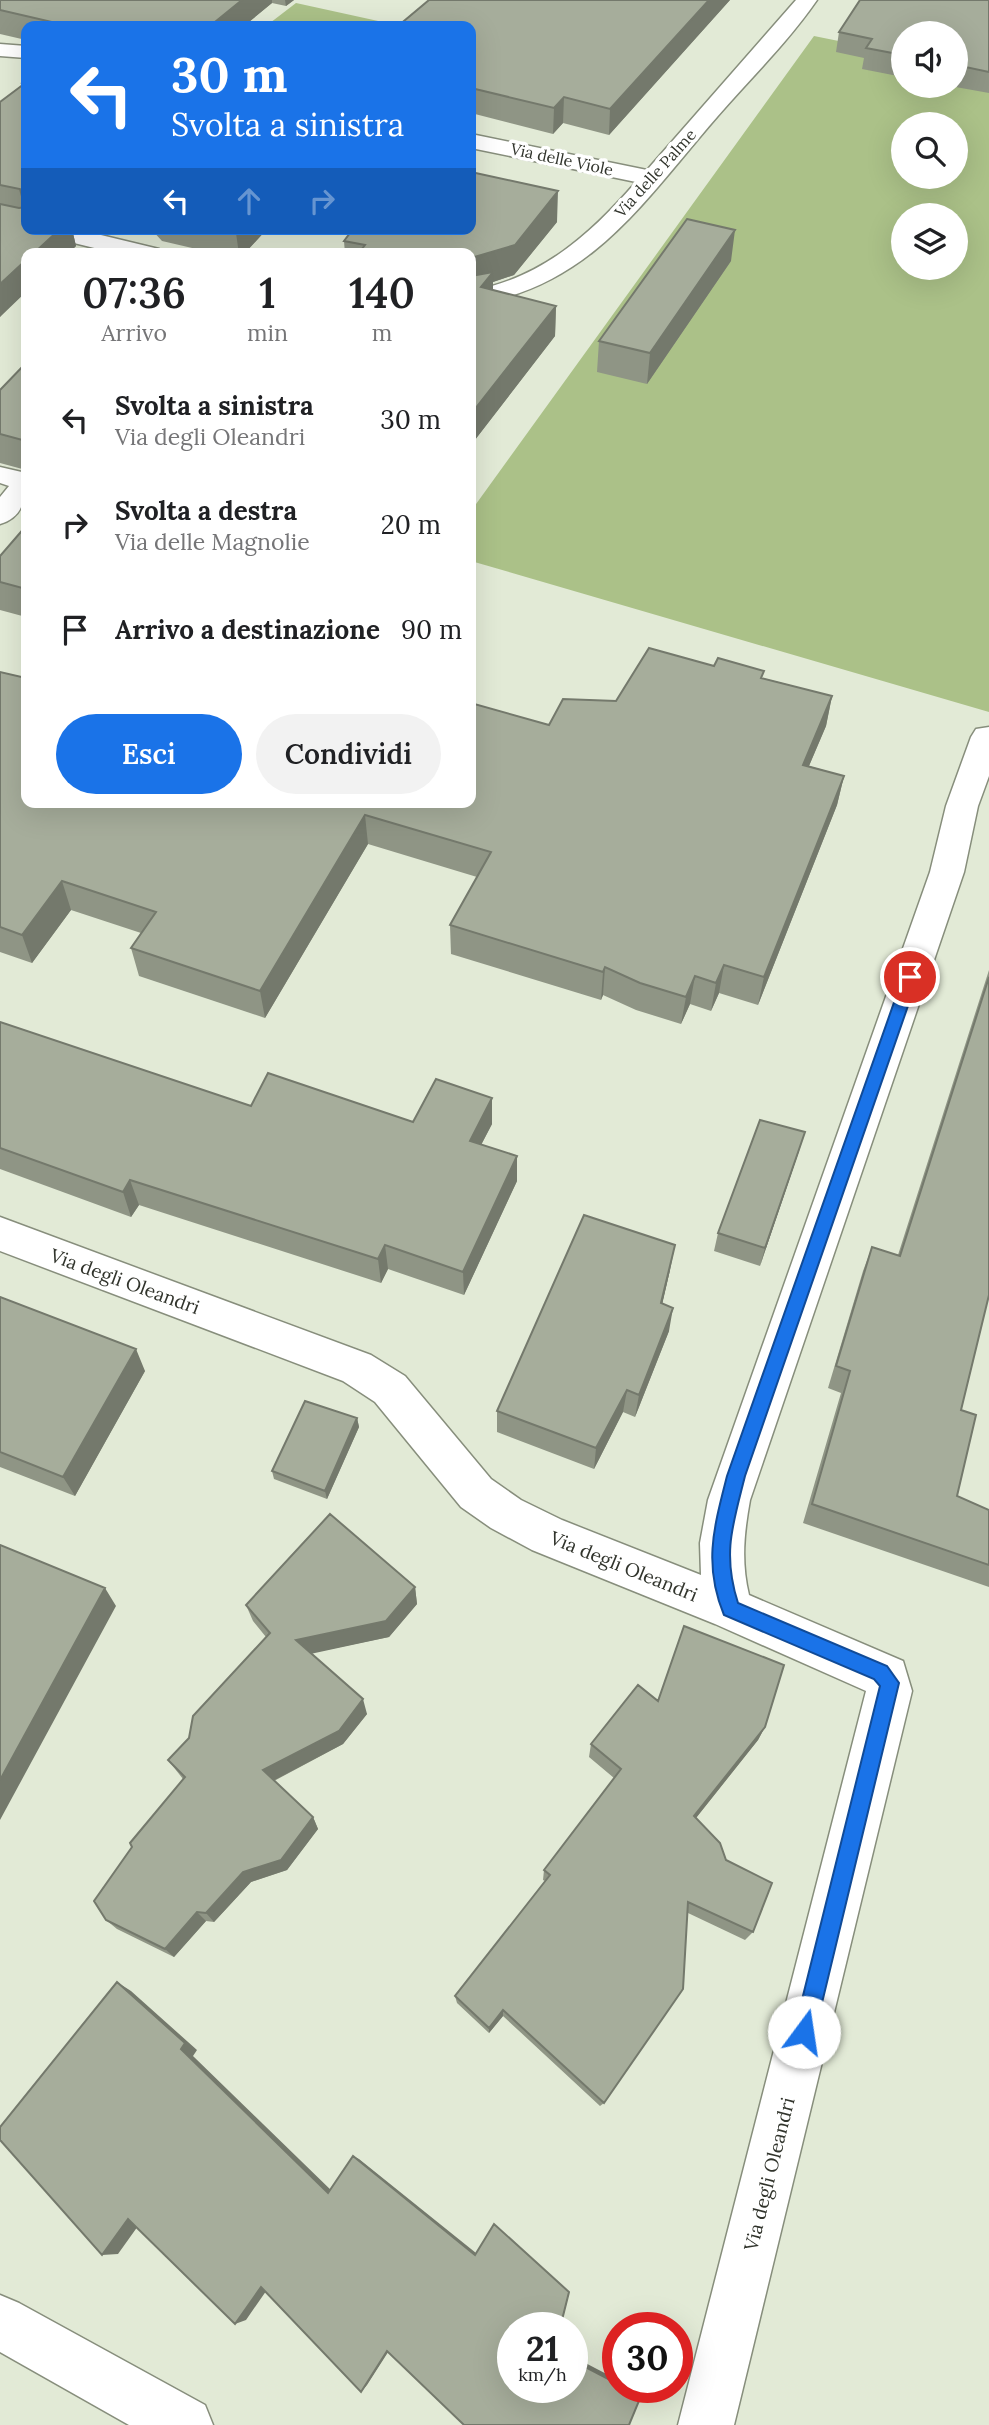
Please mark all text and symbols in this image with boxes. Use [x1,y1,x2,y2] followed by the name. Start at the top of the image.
[891,21,968,280] map controls
[891,21,968,98] button: sound
[171,43,288,105] text: 30 m
[56,49,147,140] icon: left
[171,104,404,145] text: Svolta a sinistra
[891,112,968,189] button: search
[609,124,700,222] street label: Via delle Palme
[508,138,615,180] street label: Via delle Viole
[157,182,195,220] icon: left
[230,182,268,220] icon: ahead
[303,182,341,220] icon: right
[891,203,968,280] button: layers
[82,266,186,320] text: 07:36
[259,266,276,320] text: 1
[349,266,415,320] text: 140
[101,318,167,347] text: Arrivo
[247,318,288,347] text: min
[372,318,392,347] text: m
[115,389,314,422] text: Svolta a sinistra
[56,401,94,439] icon: left
[380,403,441,436] text: 30 m
[115,422,305,451] text: Via degli Oleandri
[115,494,297,527] text: Svolta a destra
[56,506,94,544] icon: right
[381,508,441,541] text: 20 m
[115,527,310,556] text: Via delle Magnolie
[56,611,94,649] icon: arrive
[115,613,380,646] text: Arrivo a destinazione
[401,613,462,646] text: 90 m
[56,714,242,794] button: Esci
[256,714,441,794] button: Condividi
[880,947,940,1007] pin
[891,958,929,996] icon: arrive
[46,1243,203,1319] street label: Via degli Oleandri
[546,1525,701,1607] street label: Via degli Oleandri
[767,1995,841,2069] position arrow
[738,2095,800,2254] street label: Via degli Oleandri
[602,2312,693,2403] speed limit sign: 30
[526,2326,559,2371] text: 21
[518,2363,567,2386] text: km/h

